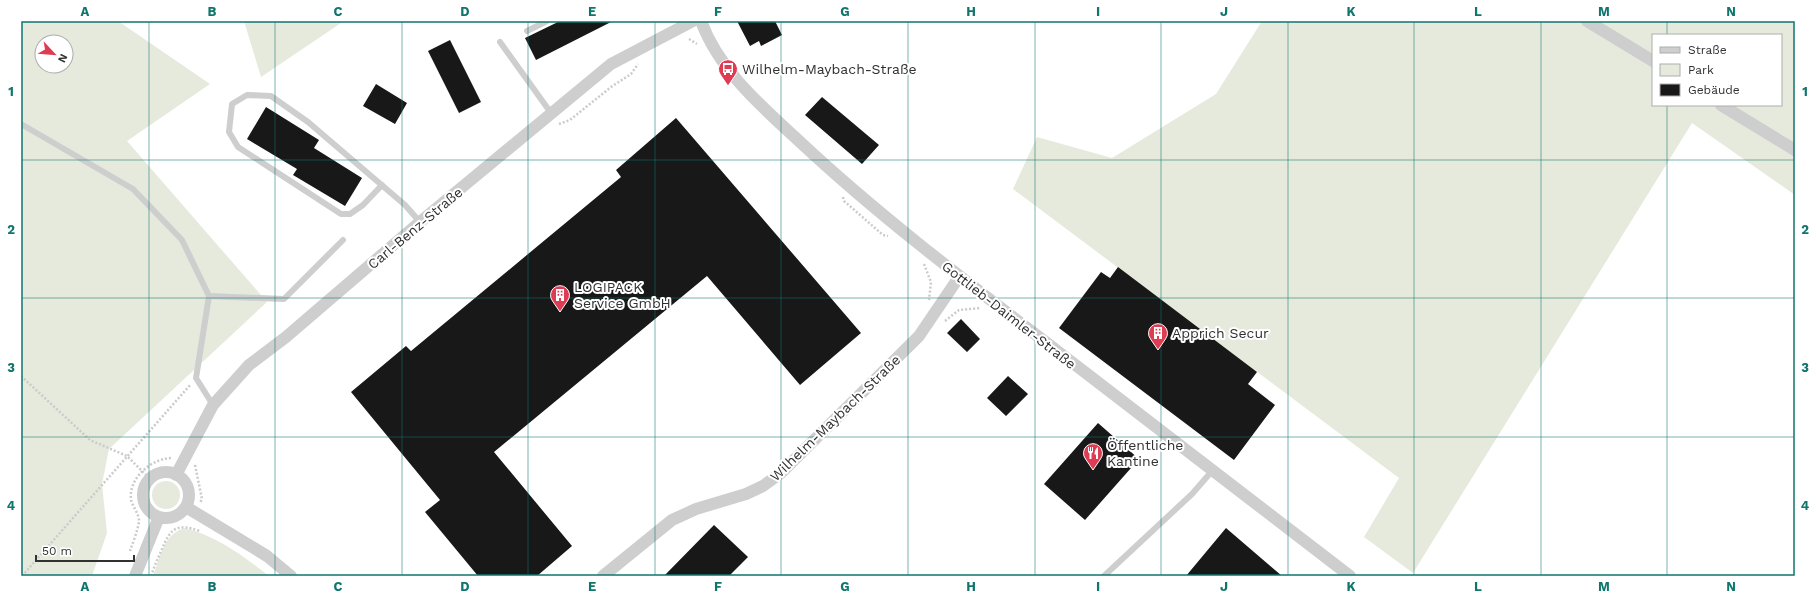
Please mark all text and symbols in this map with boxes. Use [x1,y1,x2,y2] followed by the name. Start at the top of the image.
[81,4,90,19] text: A
[208,4,217,19] text: B
[334,4,343,19] text: C
[460,4,470,19] text: D
[588,4,596,19] text: E
[714,4,722,19] text: F
[840,4,850,19] text: G
[966,4,976,19] text: H
[1096,4,1100,19] text: I
[1220,4,1228,19] text: J
[1346,4,1356,19] text: K
[1474,4,1482,19] text: L
[1598,4,1610,19] text: M
[1726,4,1736,19] text: N
[34,34,74,74] north arrow
[1652,34,1782,106] legend
[1688,43,1727,57] text: Straße
[55,52,70,65] text: N
[717,58,739,86] bus stop icon: Wilhelm-Maybach-Straße
[742,61,917,77] place label: Wilhelm-Maybach-Straße
[1688,63,1714,77] text: Park
[1688,83,1740,97] text: Gebäude
[8,84,14,99] text: 1
[1802,84,1808,99] text: 1
[364,184,466,272] street label: Carl-Benz-Straße
[7,222,15,237] text: 2
[1801,222,1809,237] text: 2
[939,258,1079,372] street label: Gottlieb-Daimler-Straße
[574,279,671,311] place label: LOGIPACK Service GmbH
[549,284,571,312] building icon: LOGIPACK Service GmbH
[1147,322,1169,350] building icon: Apprich Secur
[1172,325,1269,341] place label: Apprich Secur
[767,352,903,484] street label: Wilhelm-Maybach-Straße
[7,360,15,375] text: 3
[1801,360,1809,375] text: 3
[1107,437,1183,469] place label: Öffentliche Kantine
[1082,442,1104,470] restaurant icon: Öffentliche Kantine
[7,498,16,513] text: 4
[1801,498,1810,513] text: 4
[36,537,134,563] scale bar
[42,544,72,558] text: 50 m
[81,579,90,594] text: A
[208,579,217,594] text: B
[334,579,343,594] text: C
[460,579,470,594] text: D
[588,579,596,594] text: E
[714,579,722,594] text: F
[840,579,850,594] text: G
[966,579,976,594] text: H
[1096,579,1100,594] text: I
[1220,579,1228,594] text: J
[1346,579,1356,594] text: K
[1474,579,1482,594] text: L
[1598,579,1610,594] text: M
[1726,579,1736,594] text: N

